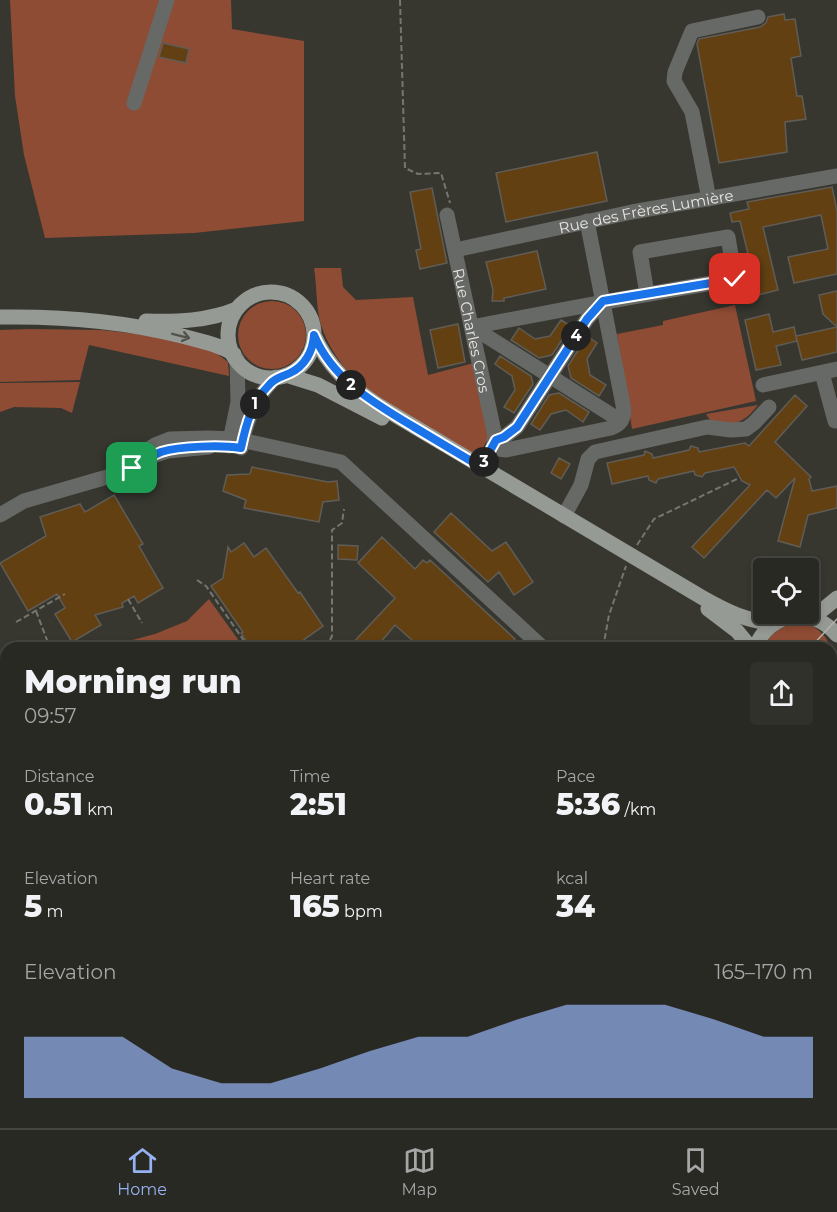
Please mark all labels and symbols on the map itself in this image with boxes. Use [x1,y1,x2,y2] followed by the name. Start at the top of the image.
[557,185,735,237] street label: Rue des Frères Lumière
[709,253,760,304] pin
[449,266,495,394] street label: Rue Charles Cros
[561,321,591,351] pin: 4
[172,331,191,342] one-way arrow
[336,370,366,400] pin: 2
[240,389,270,419] pin: 1
[106,442,157,493] pin
[469,447,499,477] pin: 3

